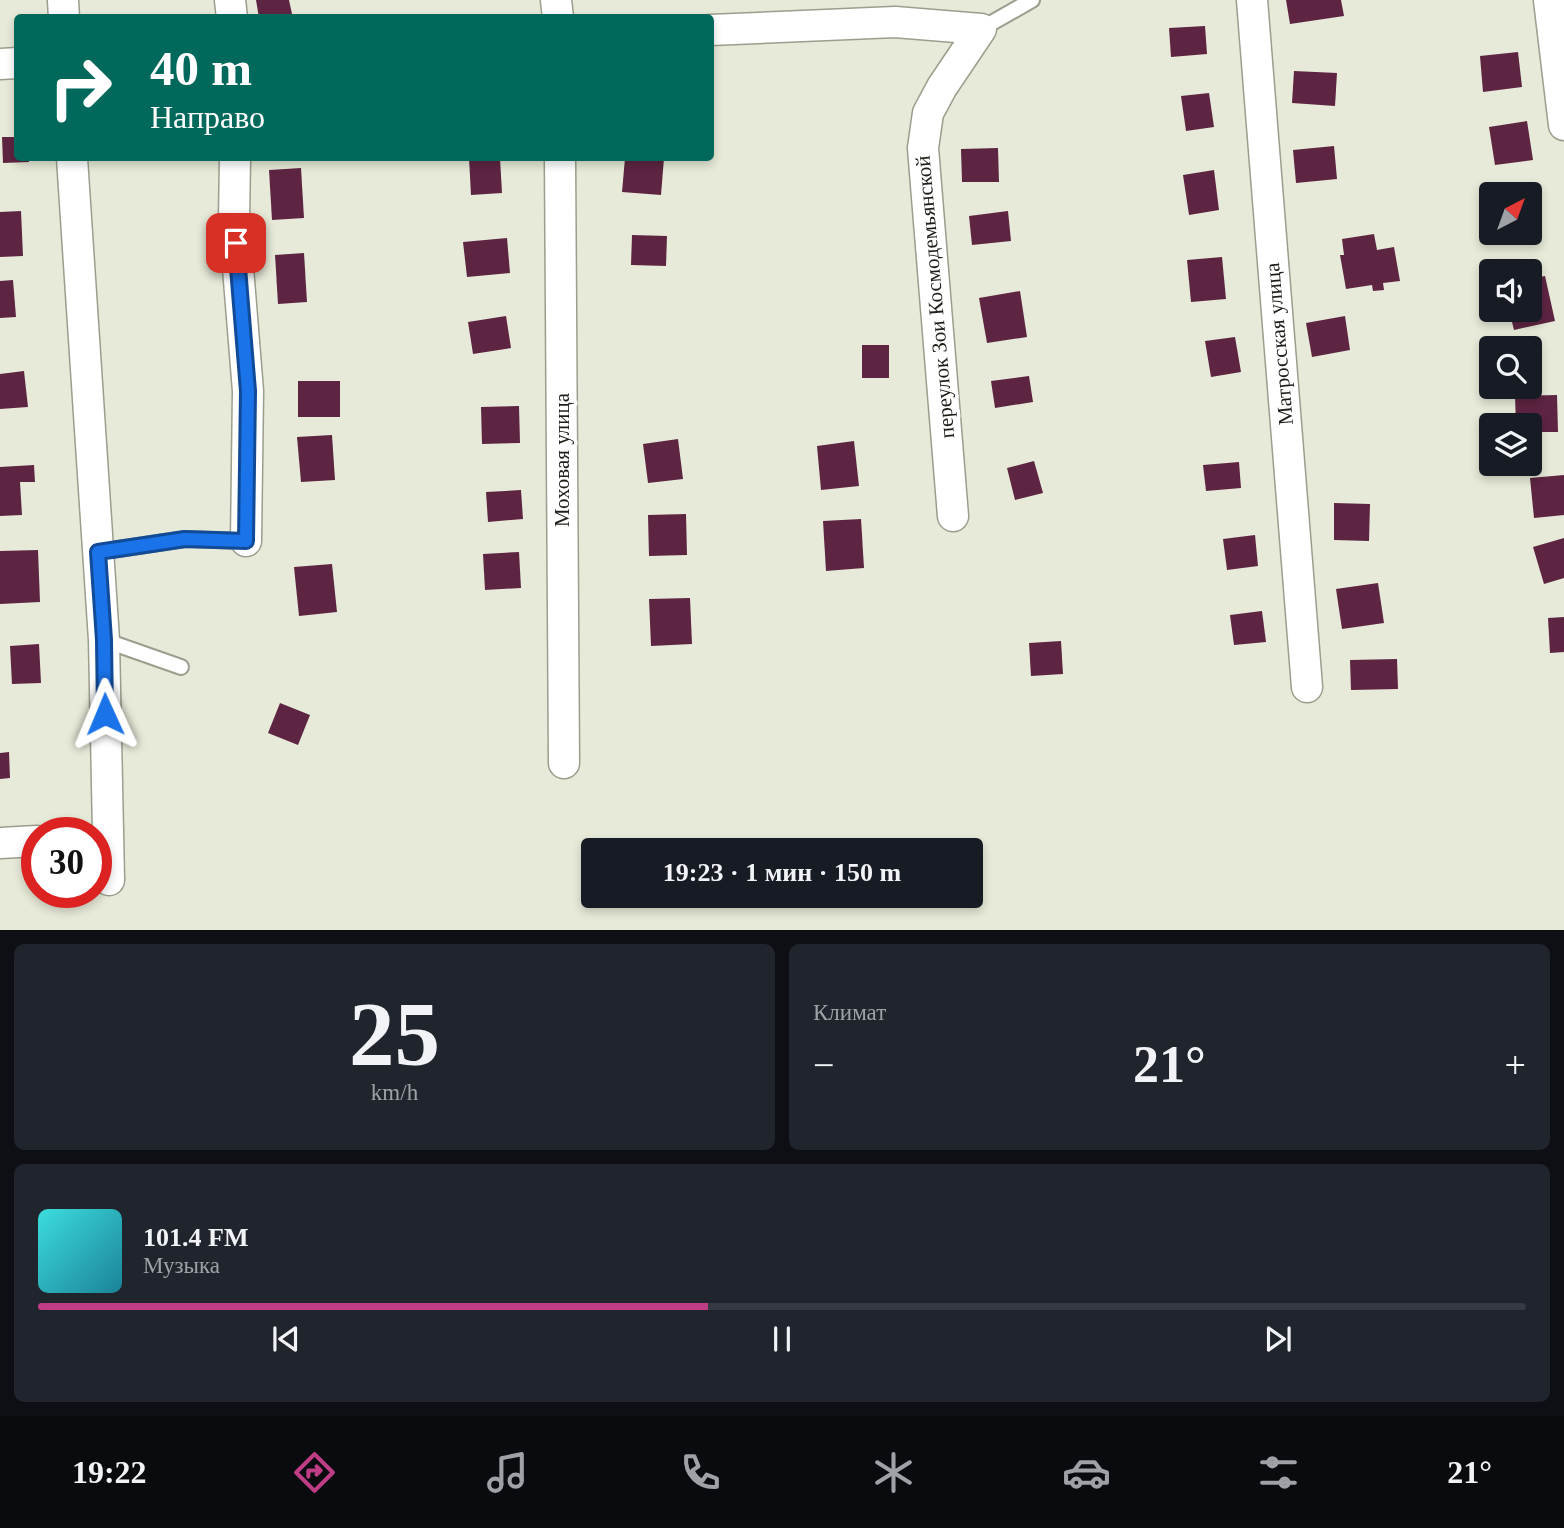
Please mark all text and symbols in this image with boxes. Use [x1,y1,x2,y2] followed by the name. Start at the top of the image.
[150,41,252,96] text: 40 m
[35,42,126,133] icon: right
[150,99,265,135] text: Направо
[911,155,959,439] street label: переулок Зои Космодемьянской
[1479,182,1542,245] north arrow
[1479,182,1542,476] map controls
[206,213,266,273] pin
[217,224,255,262] icon: arrive
[1479,259,1542,322] button: sound
[1260,261,1298,426] street label: Матросская улица
[1479,336,1542,399] button: search
[550,392,574,527] street label: Моховая улица
[1479,413,1542,476] button: layers
[68,677,142,751] position arrow
[21,817,112,908] speed limit sign: 30
[663,858,901,887] text: 19:23 · 1 мин · 150 m
[349,984,440,1085] text: 25
[813,1000,886,1025] text: Климат
[1133,1036,1206,1093] text: 21°
[813,1044,834,1086] text: −
[1505,1044,1526,1086] text: +
[371,1080,418,1105] text: km/h
[143,1223,248,1252] text: 101.4 FM
[143,1253,220,1278] text: Музыка
[267,1320,305,1358] icon: previous
[763,1320,801,1358] icon: pause
[1259,1320,1297,1358] icon: next
[290,1448,339,1497] icon: directions
[483,1448,532,1497] icon: music
[676,1448,725,1497] icon: phone
[869,1448,918,1497] icon: climate
[1062,1448,1111,1497] icon: car
[1254,1448,1303,1497] icon: filters
[72,1454,147,1490] text: 19:22
[1447,1454,1492,1490] text: 21°

